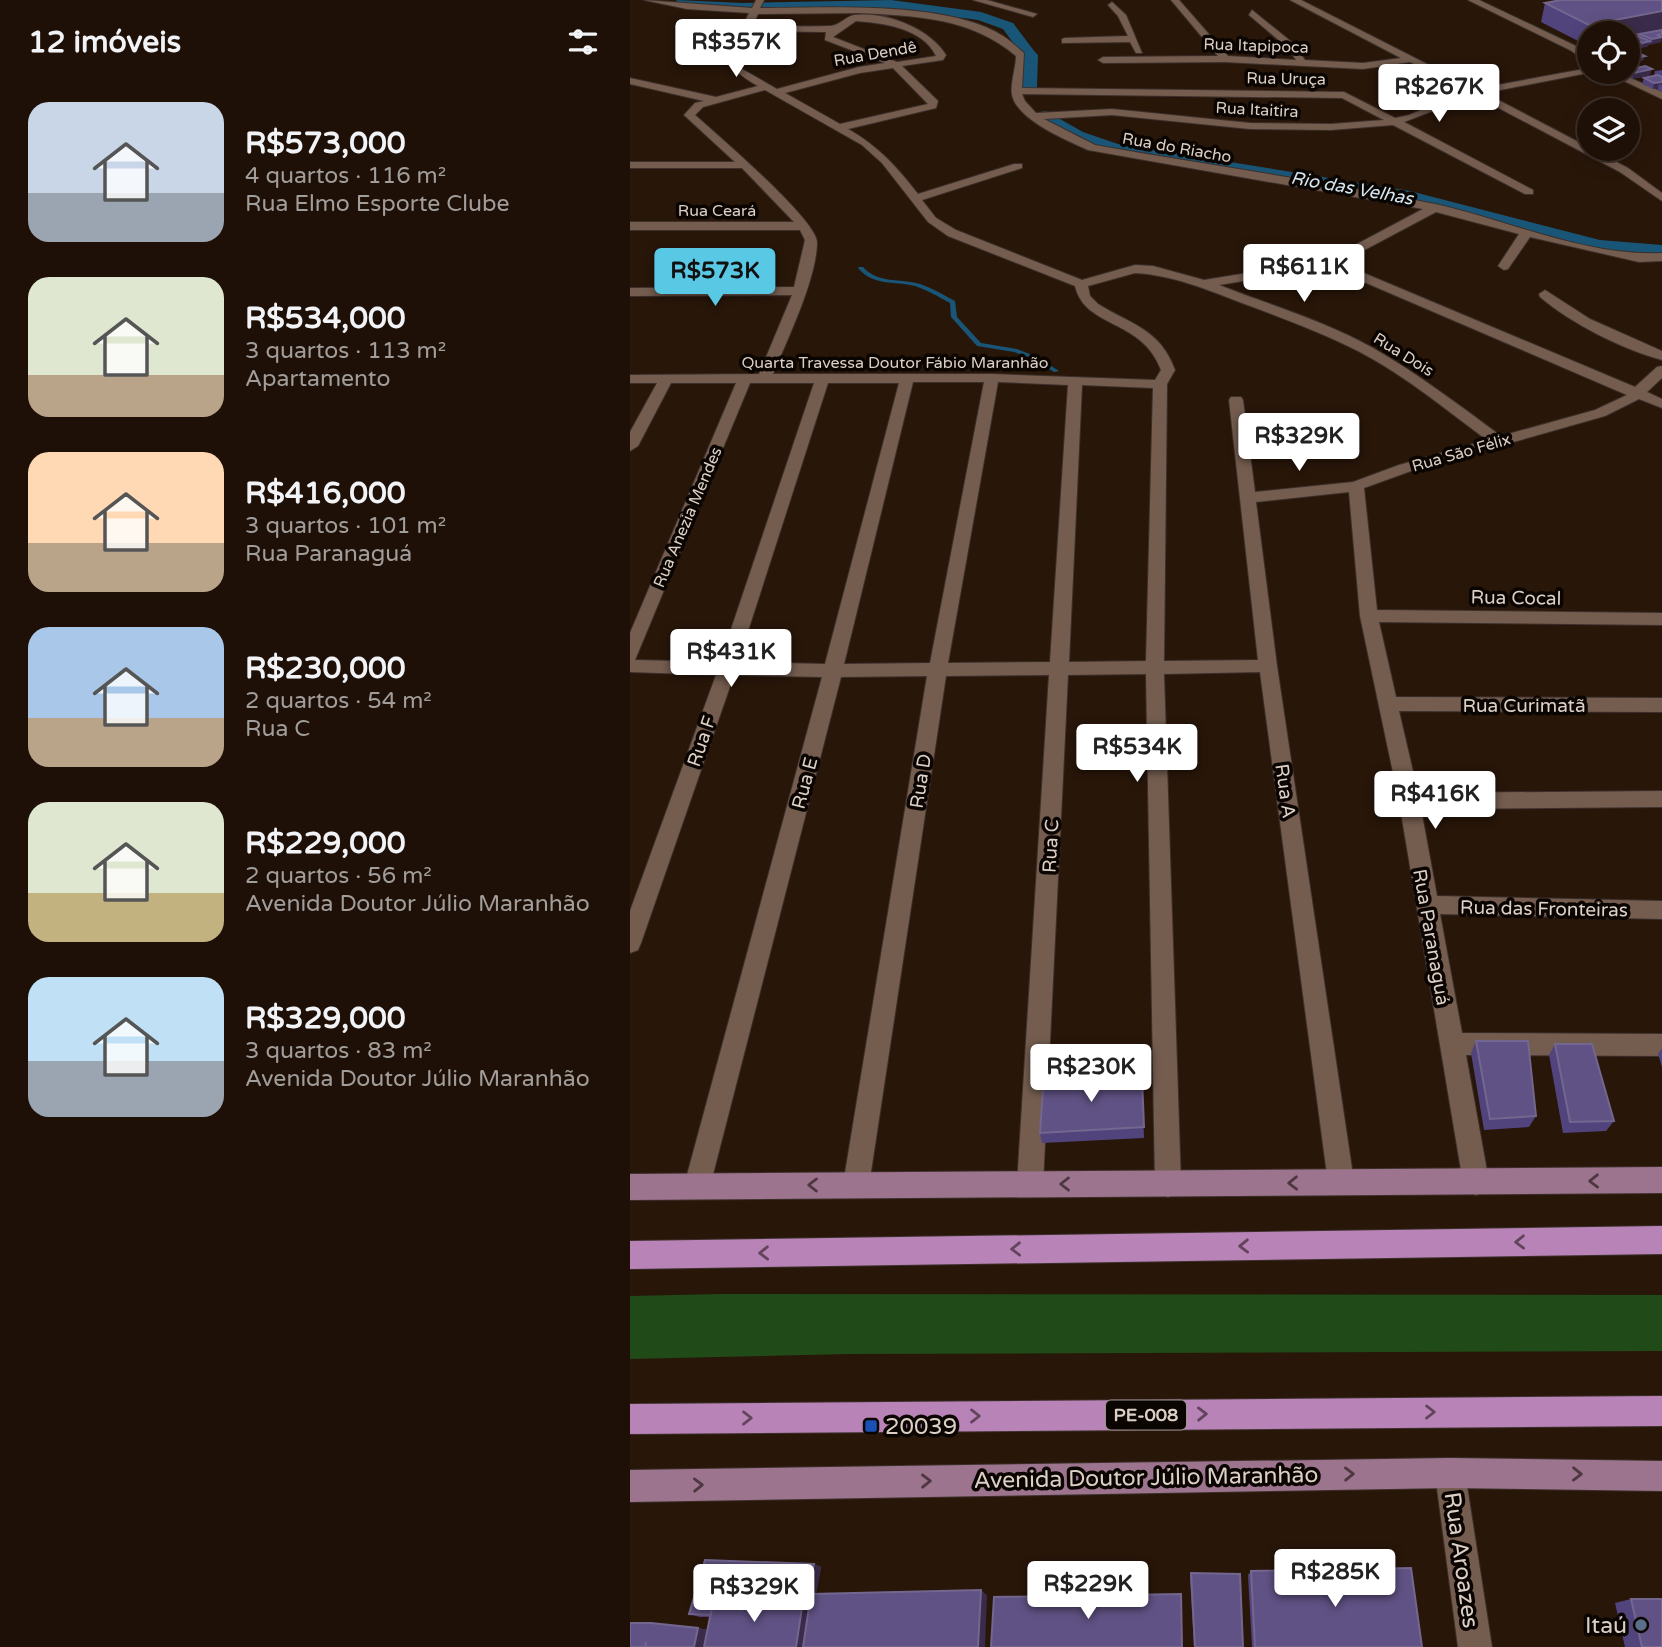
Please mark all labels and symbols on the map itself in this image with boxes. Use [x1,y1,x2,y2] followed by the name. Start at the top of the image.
[679,20,793,79] pin: R$357K
[1203,34,1309,58] street label: Rua Itapipoca
[832,37,918,71] street label: Rua Dendê
[1382,64,1496,124] pin: R$267K
[1246,68,1326,90] street label: Rua Uruça
[1215,98,1299,122] street label: Rua Itaitira
[1121,129,1233,167] street label: Rua do Riacho
[1289,166,1416,210] water label: Rio das Velhas
[678,201,756,221] street label: Rua Ceará
[1247,244,1361,304] pin: R$611K
[658,248,772,308] pin: R$573K
[1370,329,1437,381] street label: Rua Dois
[741,353,1049,373] street label: Quarta Travessa Doutor Fábio Maranhão
[1242,414,1356,473] pin: R$329K
[1410,429,1513,477] street label: Rua São Félix
[649,444,727,591] street label: Rua Anezia Mendes
[1470,586,1562,610] street label: Rua Cocal
[674,630,788,689] pin: R$431K
[1462,695,1586,717] street label: Rua Curimatã
[683,713,721,770] street label: Rua F
[1080,724,1194,784] pin: R$534K
[906,752,936,810] street label: Rua D
[788,755,822,812] street label: Rua E
[1270,762,1300,820] street label: Rua A
[1378,772,1492,831] pin: R$416K
[1039,819,1063,874] street label: Rua C
[1408,867,1454,1007] street label: Rua Paranaguá
[1460,897,1628,921] street label: Rua das Fronteiras
[1034,1044,1148,1104] pin: R$230K
[1588,1173,1599,1189] one-way arrow
[1287,1175,1298,1190] one-way arrow
[1060,1176,1070,1192] one-way arrow
[808,1177,818,1193] one-way arrow
[1515,1234,1525,1250] one-way arrow
[1238,1238,1249,1254] one-way arrow
[1011,1242,1022,1257] one-way arrow
[759,1245,769,1261] one-way arrow
[1106,1400,1186,1430] road number: PE-008
[1424,1405,1435,1420] one-way arrow
[1197,1406,1208,1422] one-way arrow
[970,1408,980,1424] one-way arrow
[742,1410,753,1426] one-way arrow
[885,1413,957,1441] place label: 20039
[863,1418,879,1434] marker: 20039
[973,1461,1319,1495] street label: Avenida Doutor Júlio Maranhão
[1344,1466,1355,1482] one-way arrow
[1572,1466,1582,1482] one-way arrow
[921,1473,931,1489] one-way arrow
[693,1477,704,1493] one-way arrow
[1438,1490,1484,1630] street label: Rua Aroazes
[1278,1550,1392,1609] pin: R$285K
[1031,1562,1145,1621] pin: R$229K
[697,1564,811,1624] pin: R$329K
[1585,1612,1627,1640] place label: Itaú
[1633,1617,1649,1633] marker: Itaú

